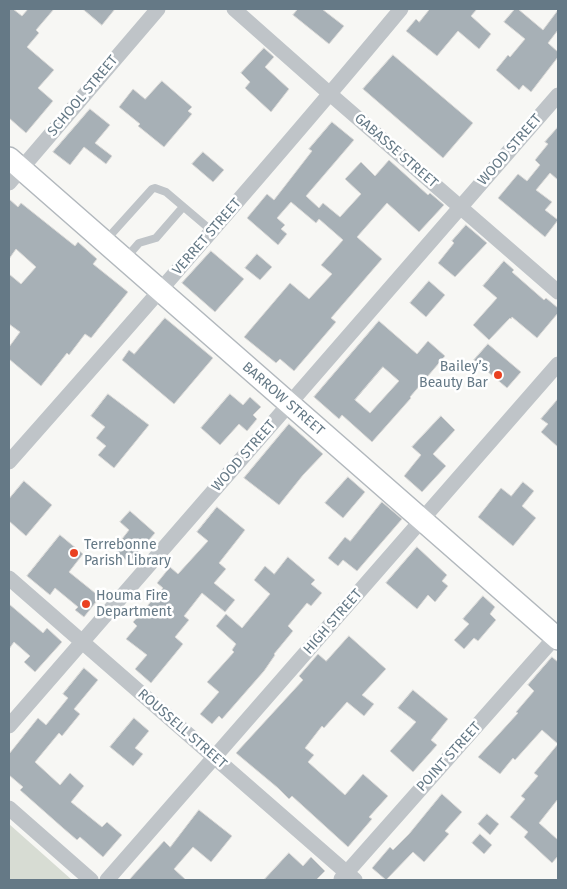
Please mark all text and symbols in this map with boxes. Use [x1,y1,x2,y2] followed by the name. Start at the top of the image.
[44,52,122,140] street label: SCHOOL STREET
[351,110,441,192] street label: GABASSE STREET
[474,111,546,189] street label: WOOD STREET
[169,195,245,279] street label: VERRET STREET
[238,359,328,439] street label: BARROW STREET
[419,359,488,392] place label: Bailey’s Beauty Bar
[492,369,504,381] marker: Bailey’s Beauty Bar
[208,417,280,495] street label: WOOD STREET
[84,537,171,570] place label: Terrebonne Parish Library
[68,547,80,559] marker: Terrebonne Parish Library
[300,586,366,658] street label: HIGH STREET
[96,588,172,620] place label: Houma Fire Department
[80,598,92,610] marker: Houma Fire Department
[134,686,230,772] street label: ROUSSELL STREET
[413,719,485,795] street label: POINT STREET

